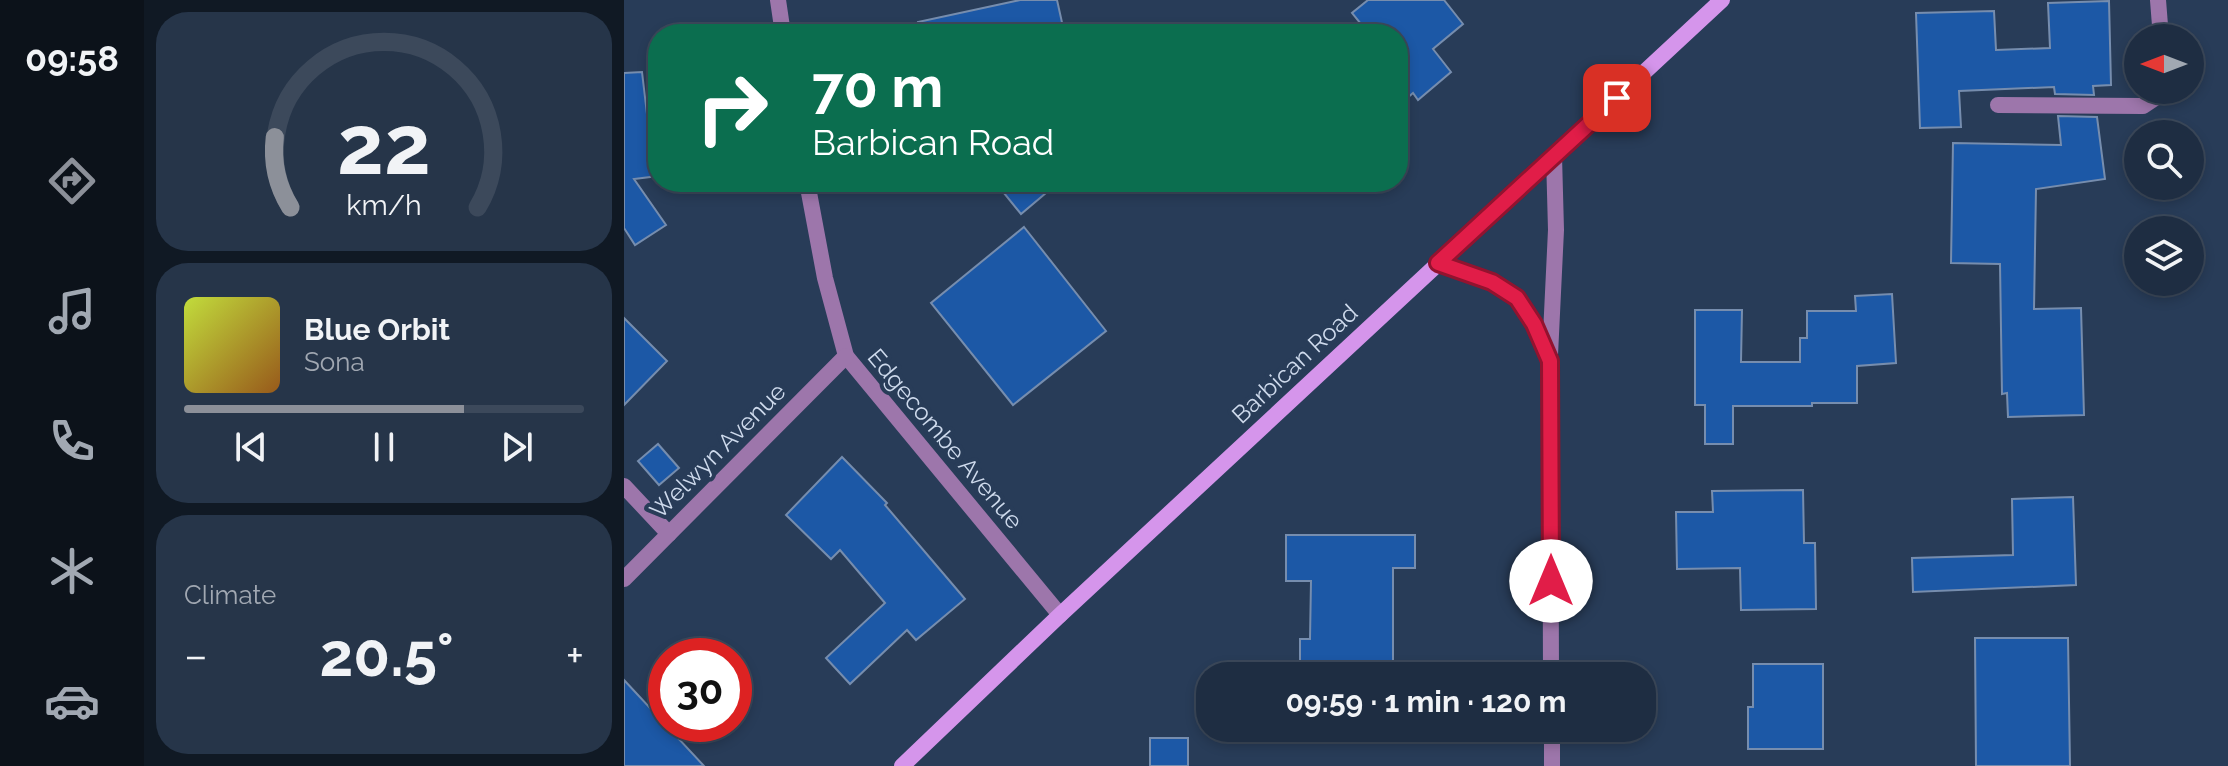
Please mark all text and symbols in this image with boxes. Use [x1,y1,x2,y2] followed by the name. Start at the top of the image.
[2124,24,2204,104] north arrow
[2124,24,2204,296] map controls
[25,37,119,79] text: 09:58
[812,54,943,120] text: 70 m
[680,56,784,160] icon: right
[1583,64,1651,132] pin
[1595,76,1639,120] icon: arrive
[337,95,431,192] text: 22
[2124,120,2204,200] button: search
[812,121,1054,163] text: Barbican Road
[44,153,100,209] icon: directions
[346,188,422,222] text: km/h
[2124,216,2204,296] button: layers
[44,283,100,339] icon: music
[1226,298,1364,429] street label: Barbican Road
[304,312,450,347] text: Blue Orbit
[862,343,1029,535] street label: Edgecombe Avenue
[304,347,365,377] text: Sona
[644,377,791,524] street label: Welwyn Avenue
[44,413,100,469] icon: phone
[229,425,273,469] icon: previous
[362,425,406,469] icon: pause
[495,425,539,469] icon: next
[1509,539,1593,623] position arrow
[44,543,100,599] icon: climate
[184,580,276,610] text: Climate
[319,620,454,690] text: 20.5°
[184,630,208,681] text: −
[566,630,584,681] text: +
[648,638,752,742] speed limit sign: 30
[44,673,100,729] icon: car
[1285,684,1567,719] text: 09:59 · 1 min · 120 m

